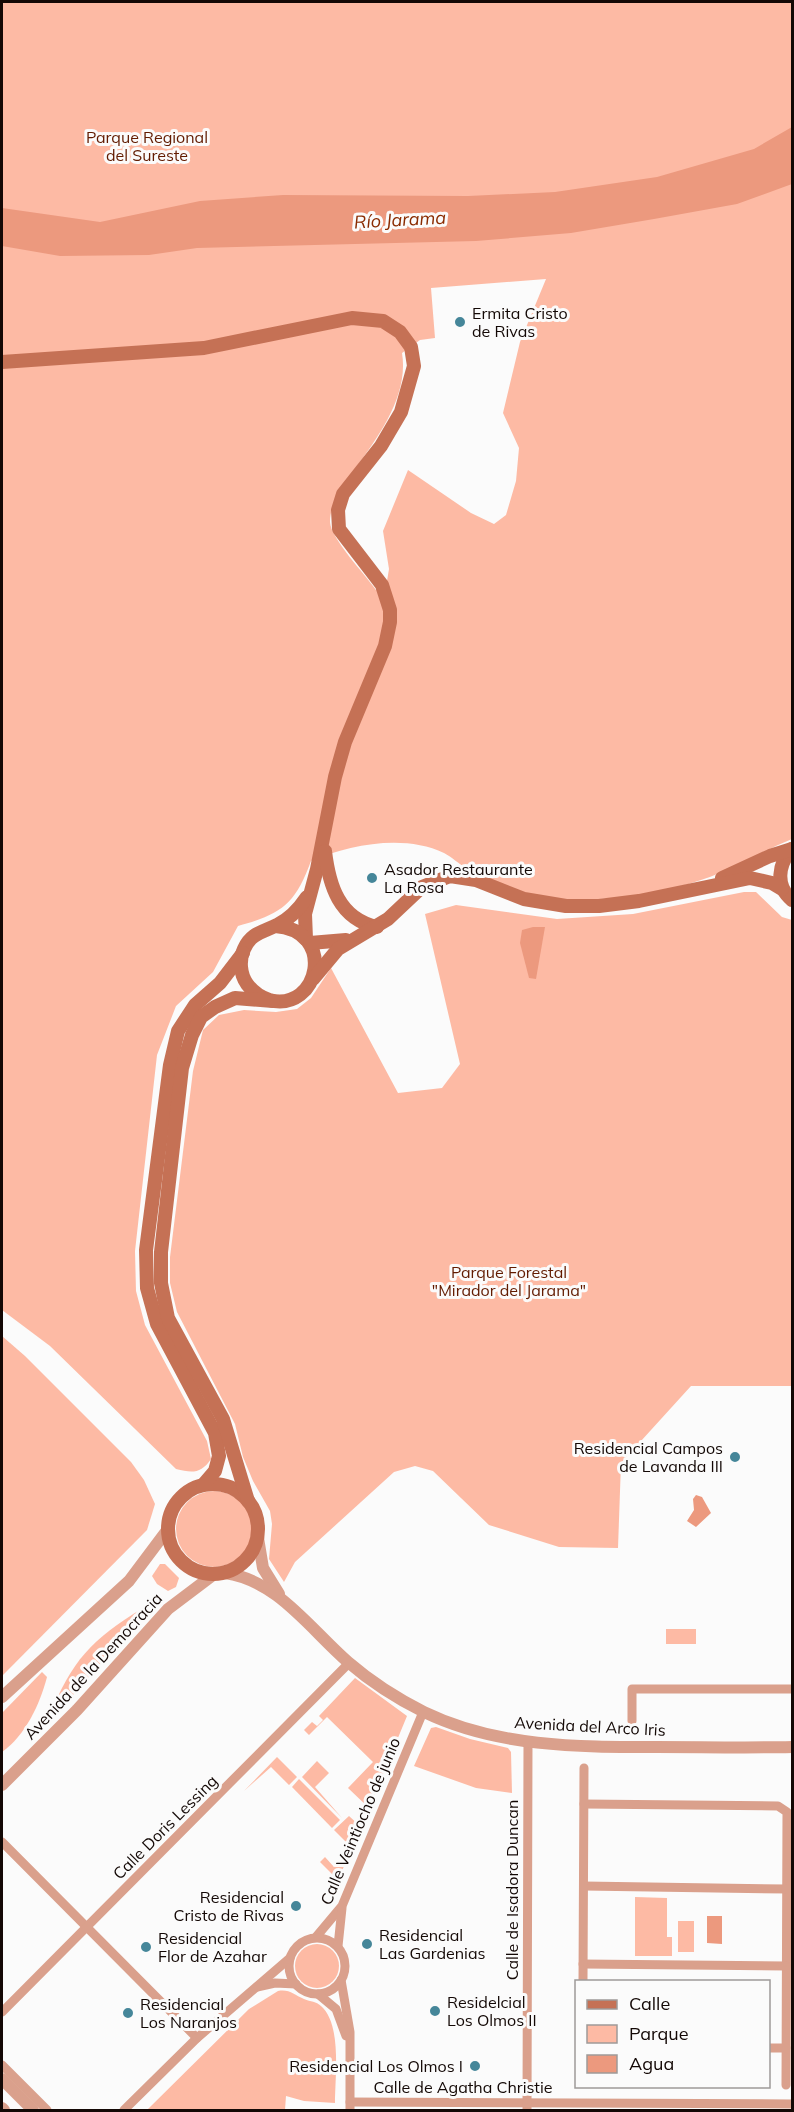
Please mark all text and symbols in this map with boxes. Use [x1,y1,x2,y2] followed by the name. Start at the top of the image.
[86,127,208,165] park label: Parque Regional del Sureste
[353,206,447,233] water label: Río Jarama
[472,303,568,341] place label: Ermita Cristo de Rivas
[453,315,467,329] marker: Ermita Cristo de Rivas
[384,859,533,897] place label: Asador Restaurante La Rosa
[365,871,379,885] marker: Asador Restaurante La Rosa
[432,1262,586,1300] park label: Parque Forestal "Mirador del Jarama"
[574,1438,723,1476] place label: Residencial Campos de Lavanda III
[728,1450,742,1464] marker: Residencial Campos de Lavanda III
[20,1588,166,1744] street label: Avenida de la Democracia
[514,1712,666,1740] street label: Avenida del Arco Iris
[316,1734,404,1908] street label: Calle Veintiocho de junio
[109,1771,221,1883] street label: Calle Doris Lessing
[502,1800,522,1980] street label: Calle de Isadora Duncan
[174,1887,284,1925] place label: Residencial Cristo de Rivas
[289,1899,303,1913] marker: Residencial Cristo de Rivas
[379,1925,486,1963] place label: Residencial Las Gardenias
[158,1928,267,1966] place label: Residencial Flor de Azahar
[360,1937,374,1951] marker: Residencial Las Gardenias
[139,1940,153,1954] marker: Residencial Flor de Azahar
[575,1980,770,2088] legend
[447,1992,537,2030] place label: Residelcial Los Olmos II
[629,1992,670,2015] text: Calle
[140,1994,237,2032] place label: Residencial Los Naranjos
[428,2004,442,2018] marker: Residelcial Los Olmos II
[121,2006,135,2020] marker: Residencial Los Naranjos
[629,2022,688,2045] text: Parque
[629,2052,674,2075] text: Agua
[289,2056,463,2076] place label: Residencial Los Olmos I
[468,2059,482,2073] marker: Residencial Los Olmos I
[374,2077,552,2097] street label: Calle de Agatha Christie

